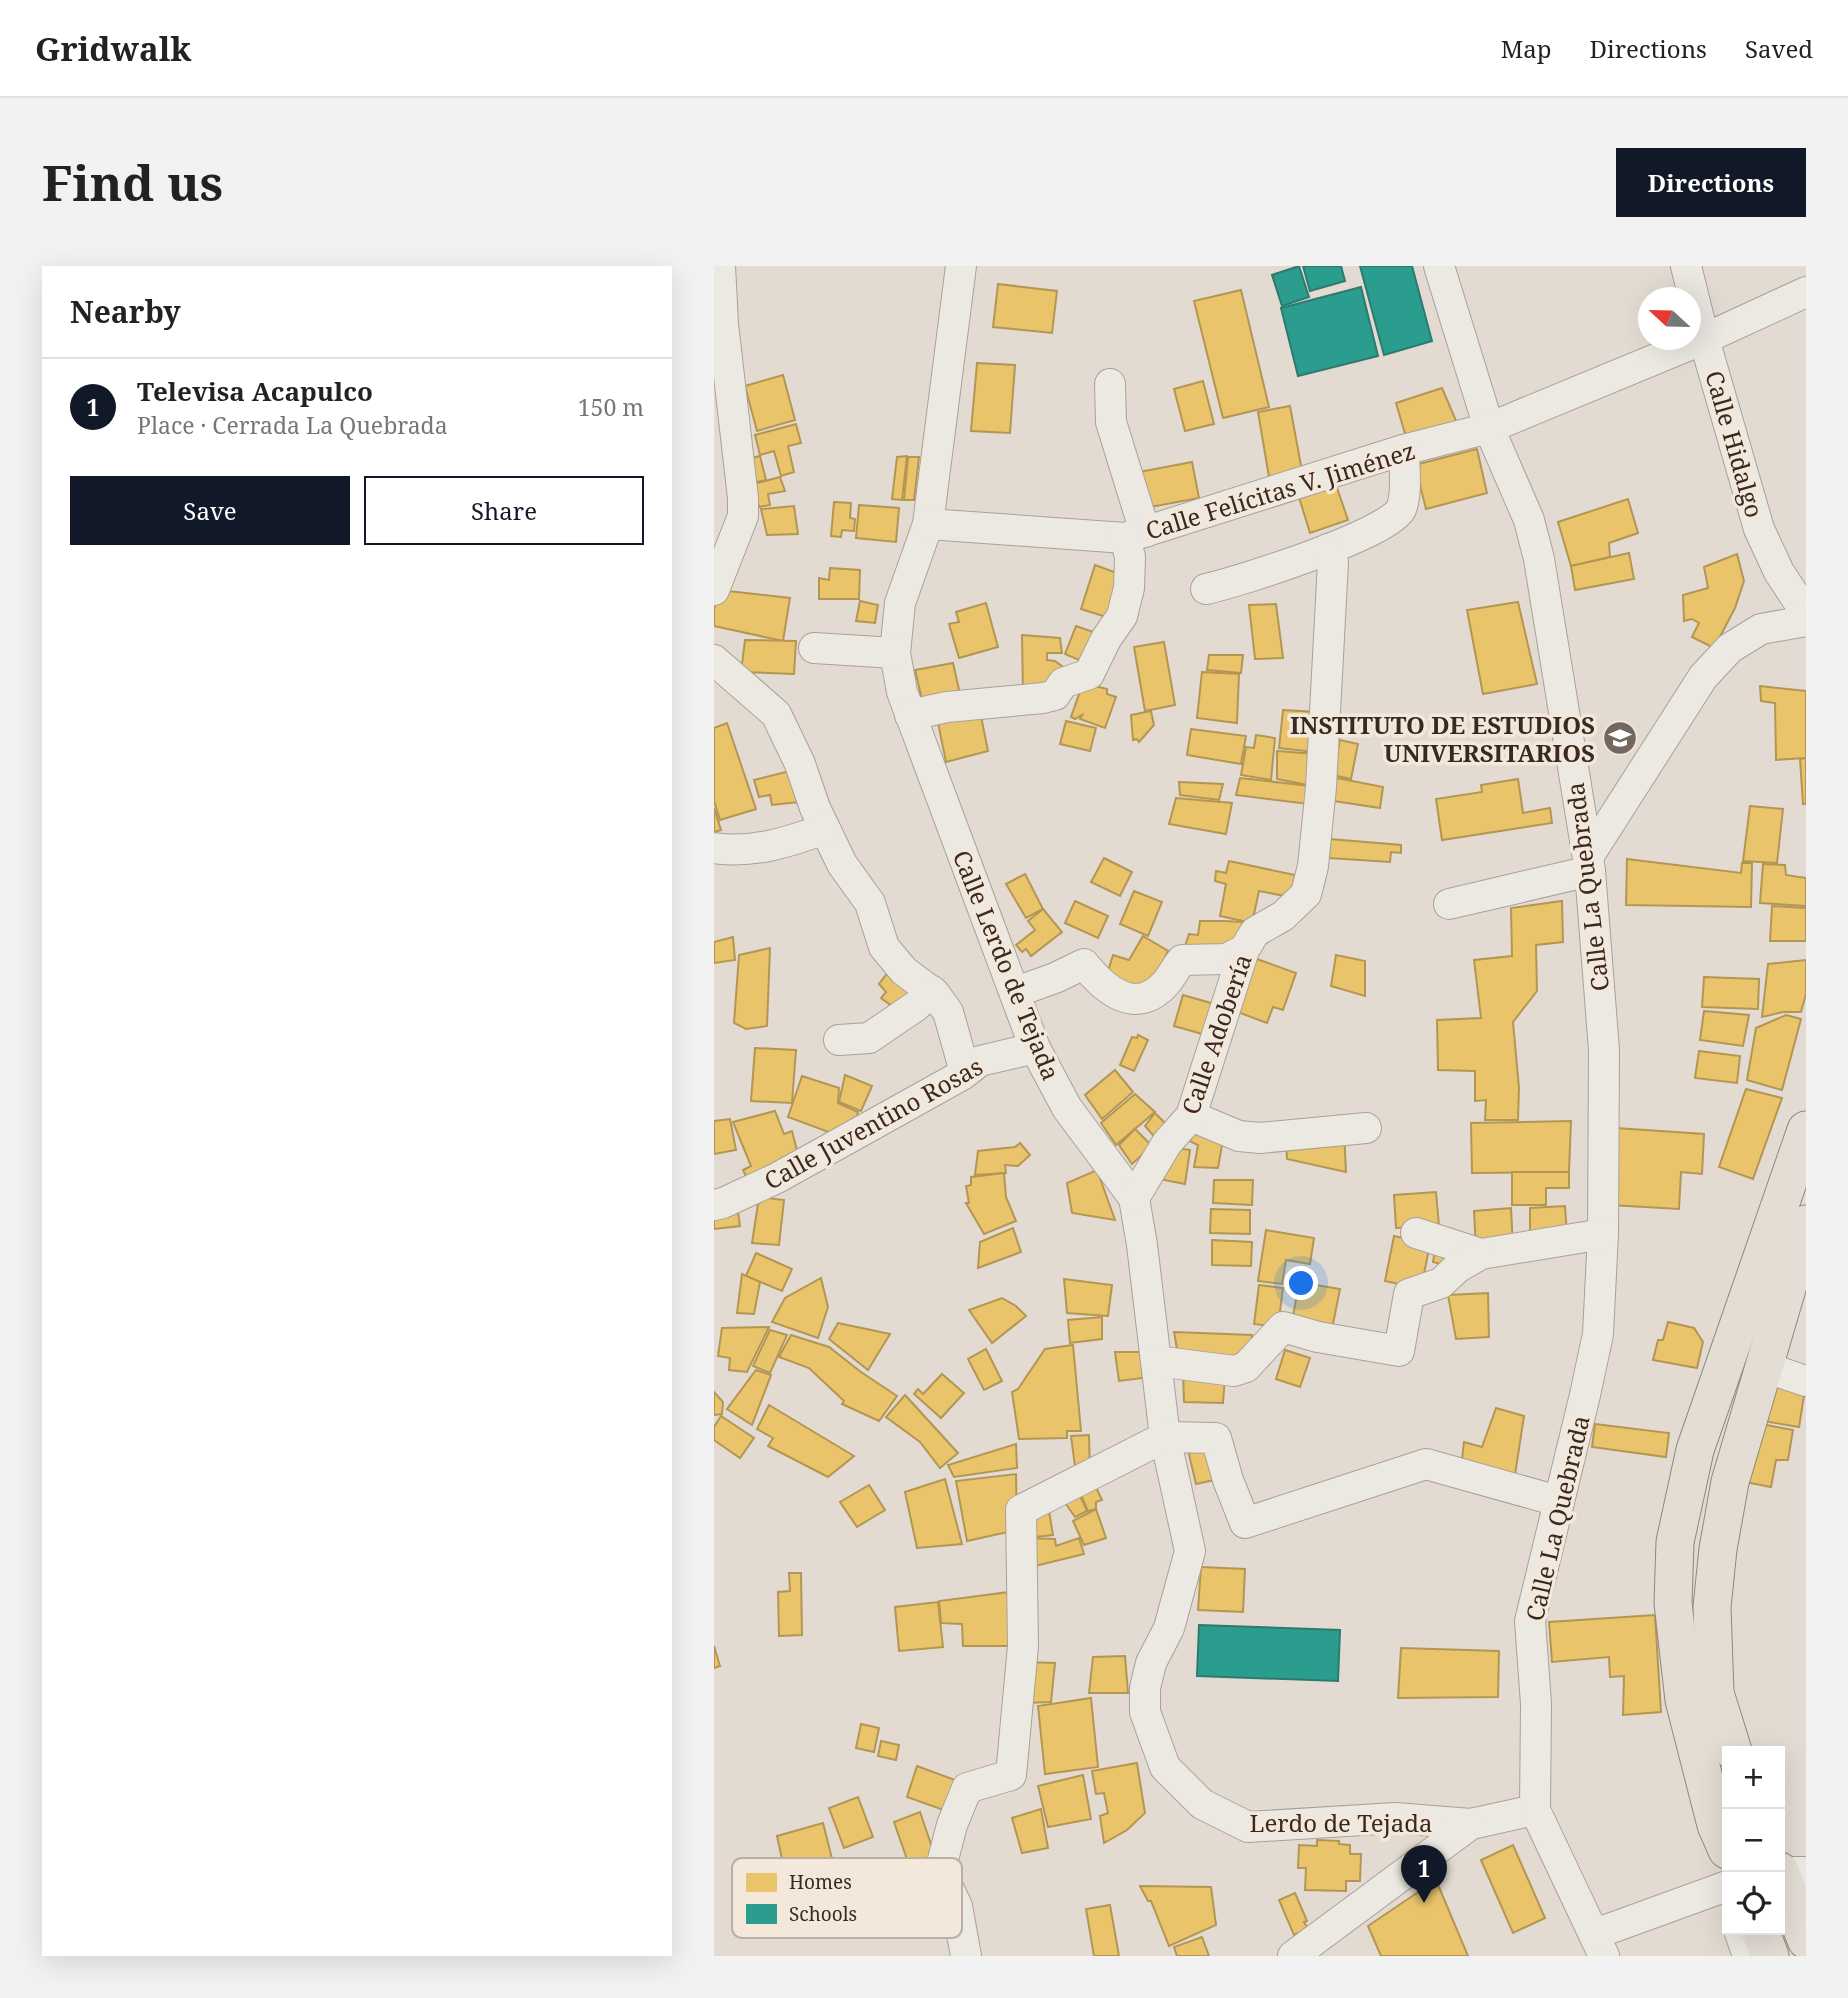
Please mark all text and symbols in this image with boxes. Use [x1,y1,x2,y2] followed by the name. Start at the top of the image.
[35,26,191,71] text: Gridwalk
[1501,32,1552,65] text: Map
[1590,32,1707,65] text: Directions
[1745,32,1813,65] text: Saved
[1616,148,1806,217] button: Directions
[42,149,223,215] text: Find us
[1638,287,1701,350] north arrow
[70,291,181,332] text: Nearby
[1698,367,1772,521] street label: Calle Hidalgo
[137,373,373,409] text: Televisa Acapulco
[87,391,100,423] text: 1
[578,391,644,423] text: 150 m
[137,409,448,441] text: Place · Cerrada La Quebrada
[1141,433,1419,547] street label: Calle Felícitas V. Jiménez
[70,476,350,545] button: Save
[364,476,644,545] button: Share
[1290,708,1595,769] place label: INSTITUTO DE ESTUDIOS UNIVERSITARIOS
[1601,719,1639,757] school or university icon: INSTITUTO DE ESTUDIOS UNIVERSITARIOS
[1558,781,1616,993] street label: Calle La Quebrada
[946,845,1068,1085] street label: Calle Lerdo de Tejada
[1173,950,1259,1118] street label: Calle Adobería
[758,1049,988,1197] street label: Calle Juventino Rosas
[1284,1266,1318,1300] your location
[1517,1412,1597,1624] street label: Calle La Quebrada
[1722,1746,1785,1935] map controls
[1722,1746,1785,1809] button: +
[1249,1806,1433,1839] street label: Lerdo de Tejada
[1722,1809,1785,1872] button: −
[1401,1845,1447,1903] pin: 1
[732,1858,962,1938] legend
[789,1869,852,1895] text: Homes
[1722,1872,1785,1935] button: locate
[789,1901,857,1927] text: Schools

